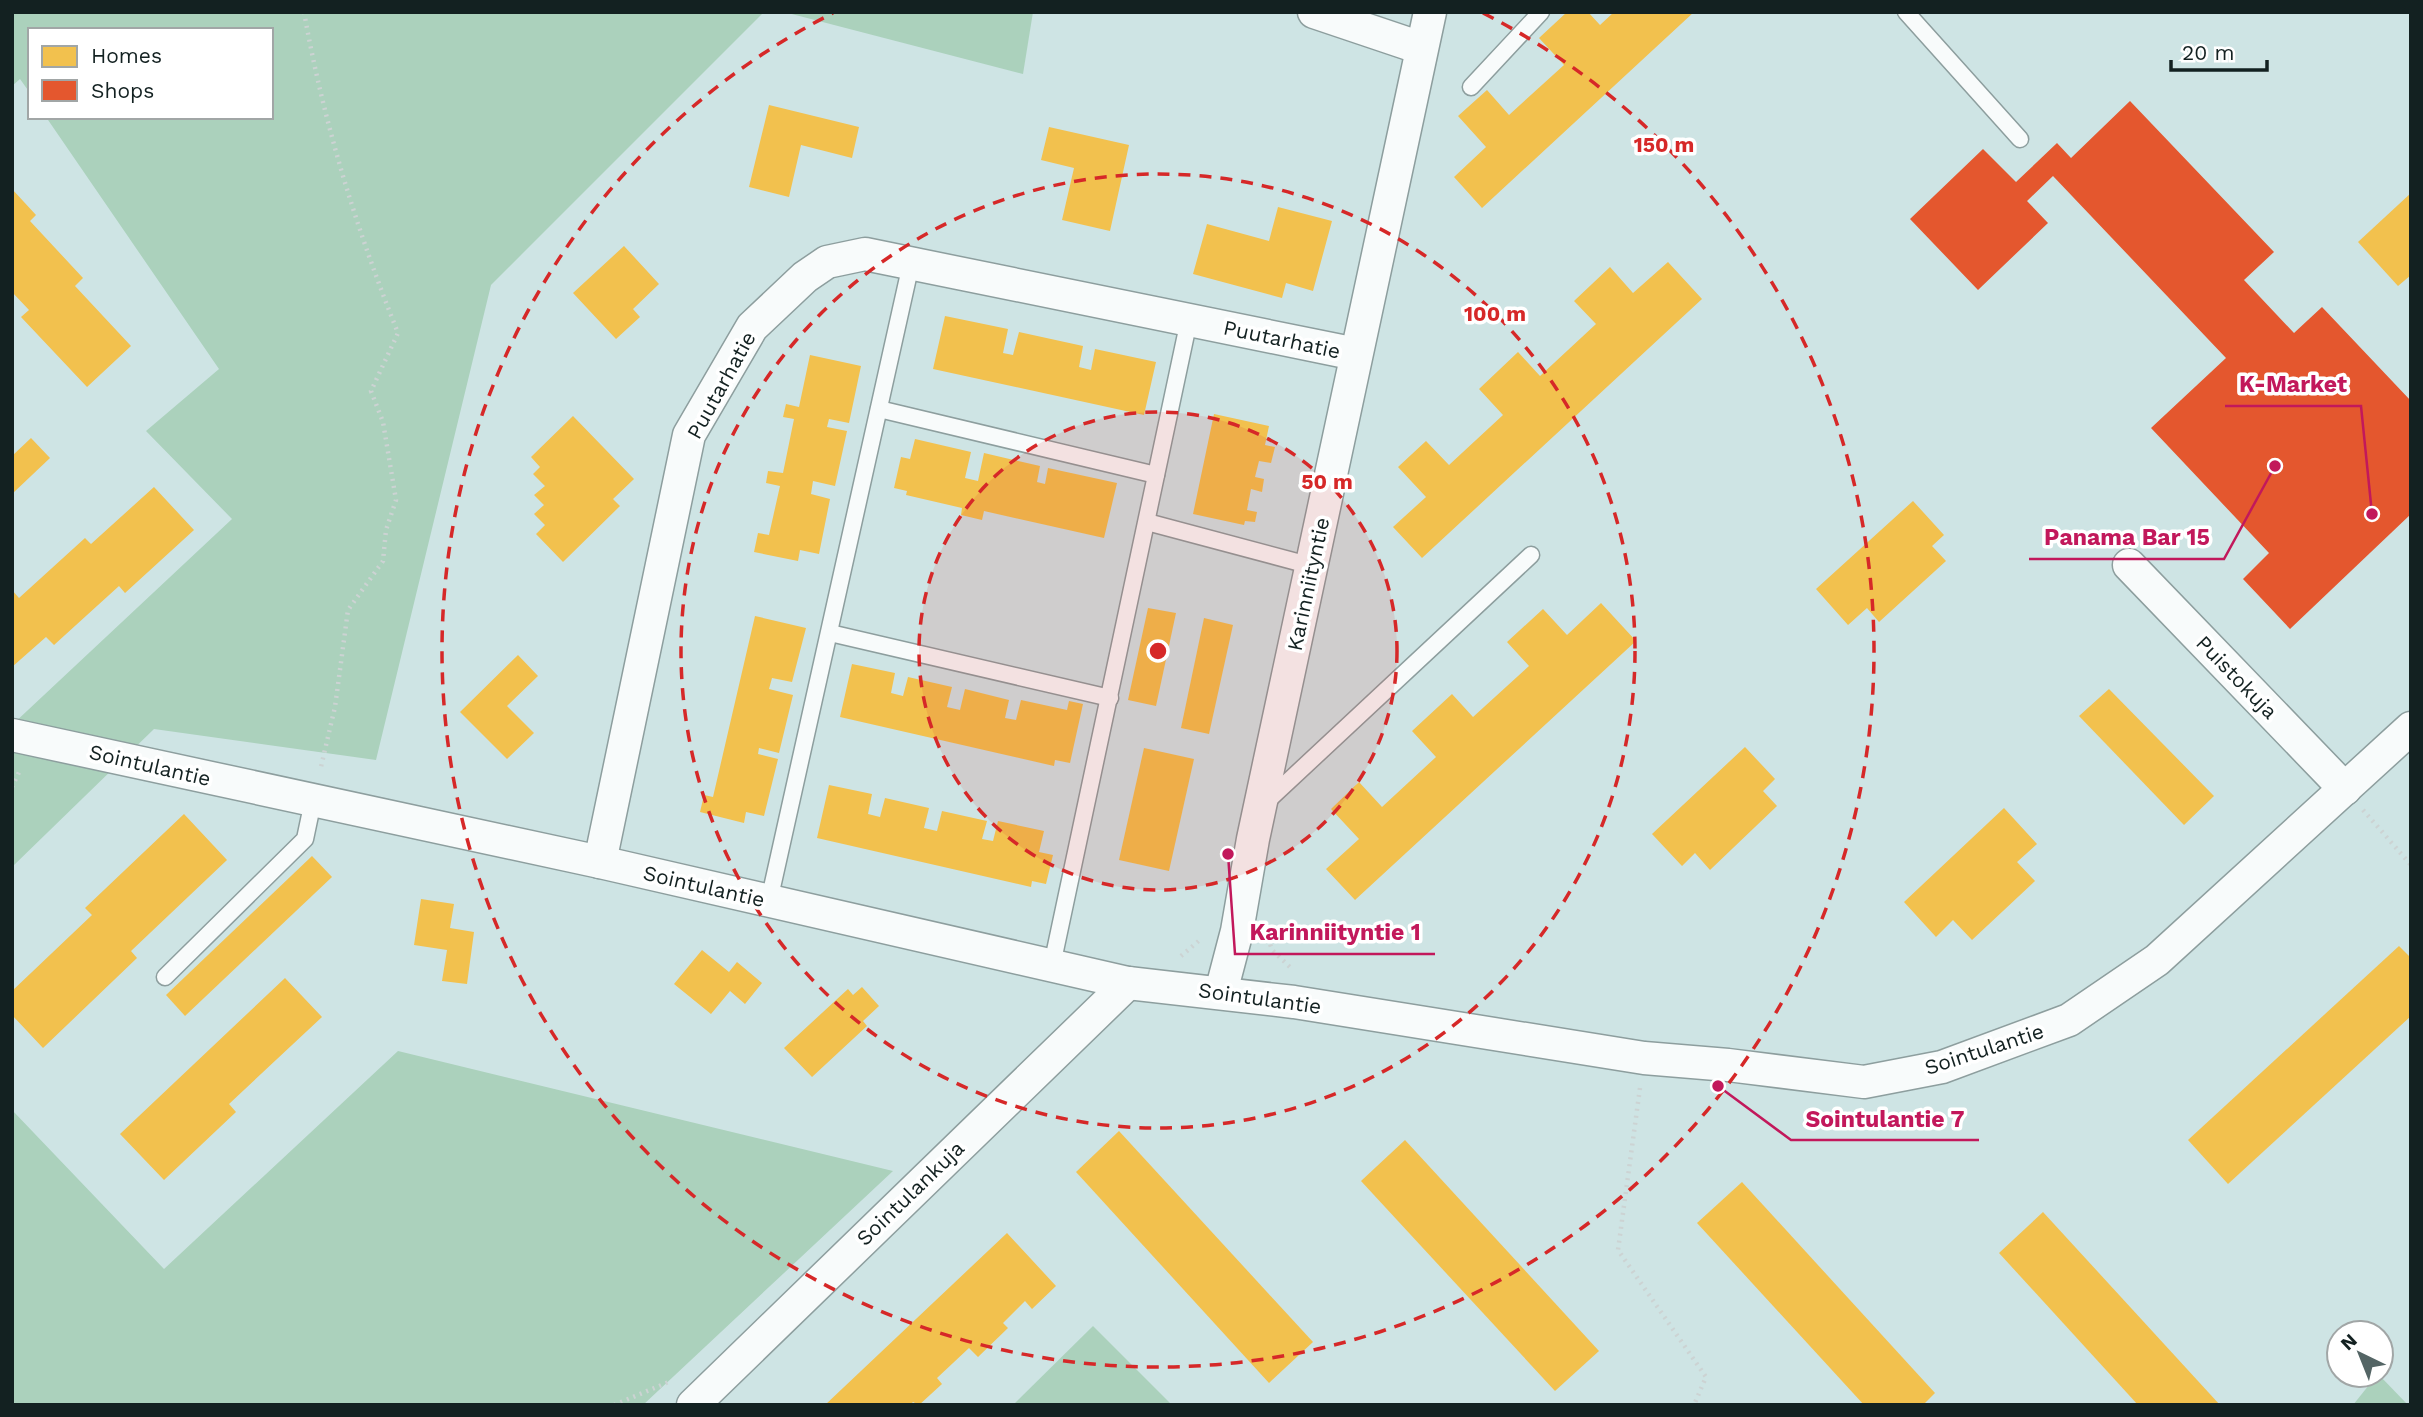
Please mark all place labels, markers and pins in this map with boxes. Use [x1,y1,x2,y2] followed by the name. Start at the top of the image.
[2225,362,2361,406] callout: K-Market
[2029,515,2224,559] callout: Panama Bar 15
[1146,639,1170,663] centre of rings
[1235,910,1435,954] callout: Karinniityntie 1
[1791,1096,1979,1140] callout: Sointulantie 7

